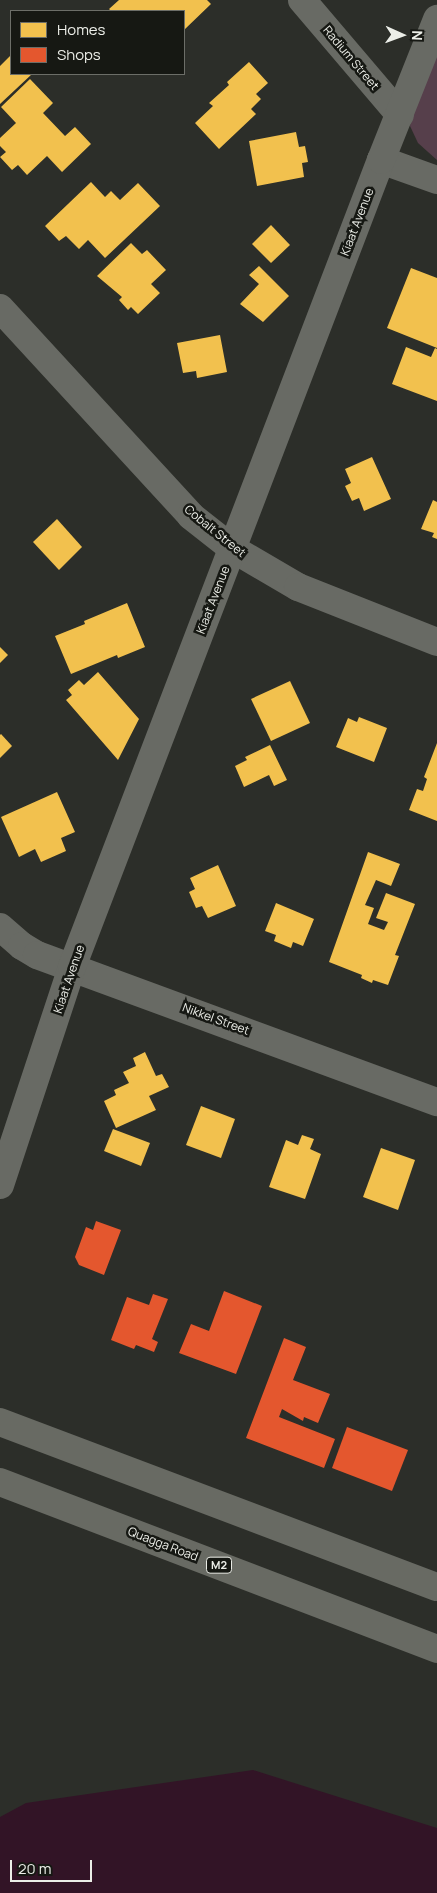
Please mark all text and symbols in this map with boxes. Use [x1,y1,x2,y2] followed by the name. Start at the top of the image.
[10,10,185,75] legend
[377,10,427,60] north arrow
[57,19,105,40] text: Homes
[320,23,382,93] street label: Radium Street
[408,30,427,41] text: N
[57,44,101,65] text: Shops
[337,186,377,258] street label: Kiaat Avenue
[181,502,249,560] street label: Cobalt Street
[193,564,233,636] street label: Kiaat Avenue
[51,943,87,1015] street label: Kiaat Avenue
[181,1000,251,1038] street label: Nikkel Street
[126,1524,200,1564] street label: Quagga Road
[205,1556,233,1574] road number: M2
[12,1850,95,1882] scale bar
[18,1858,51,1879] text: 20 m

